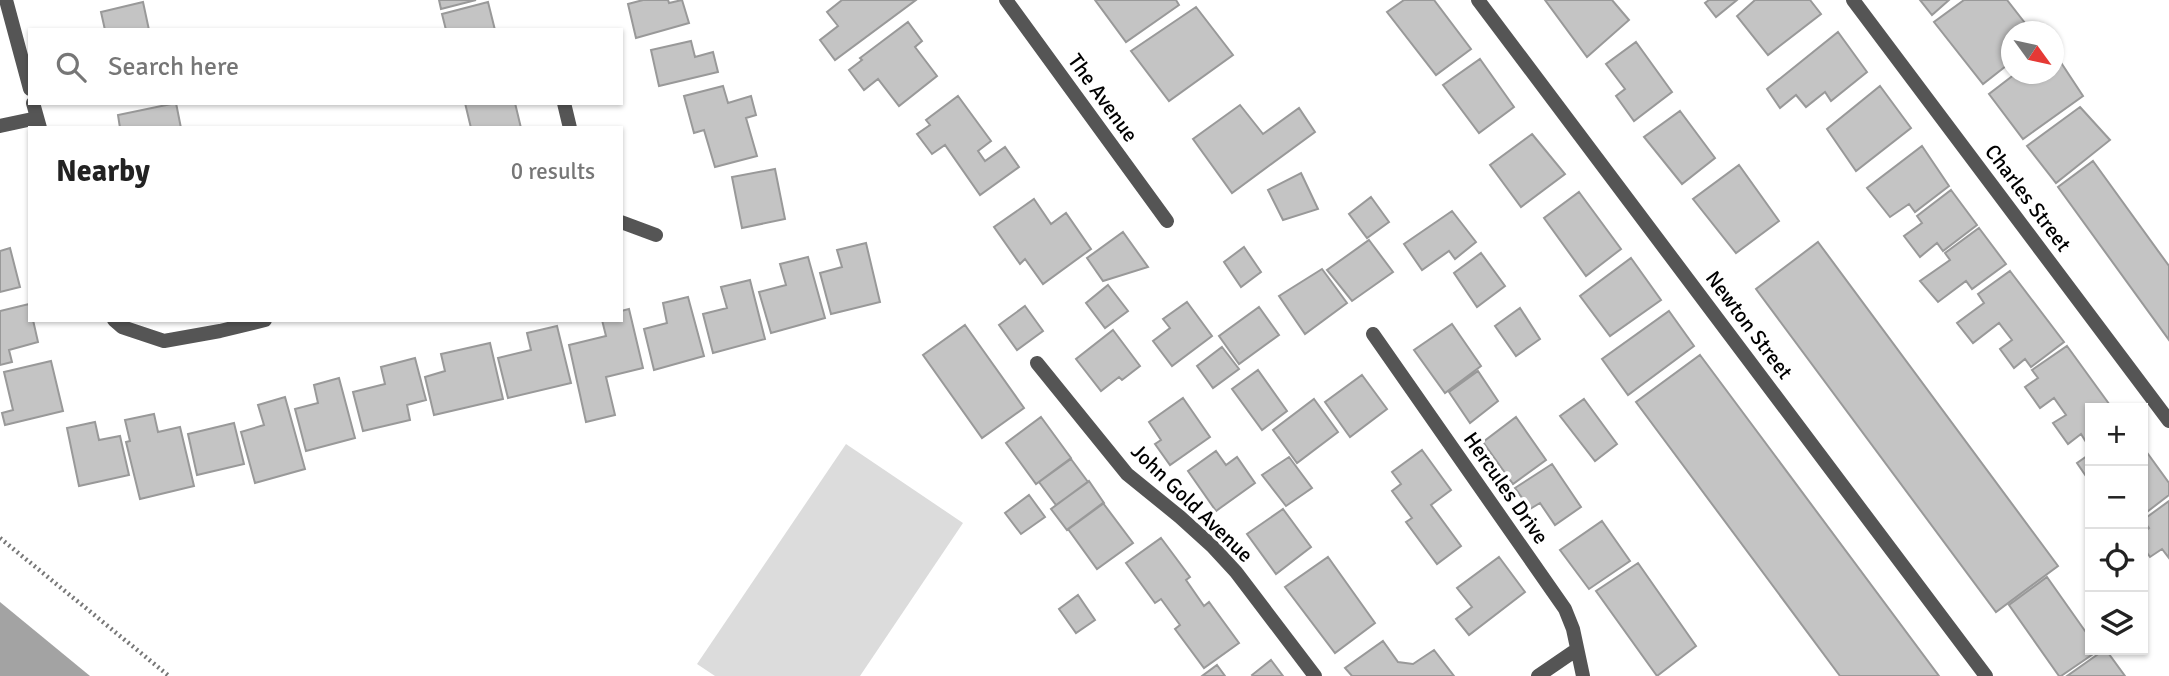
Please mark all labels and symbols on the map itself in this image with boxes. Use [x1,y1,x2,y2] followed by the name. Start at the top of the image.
[2001,21,2064,84] north arrow
[1062,49,1144,147] street label: The Avenue
[1979,139,2077,257] street label: Charles Street
[1700,266,1798,384] street label: Newton Street
[1458,427,1554,549] street label: Hercules Drive
[1126,438,1258,568] street label: John Gold Avenue

